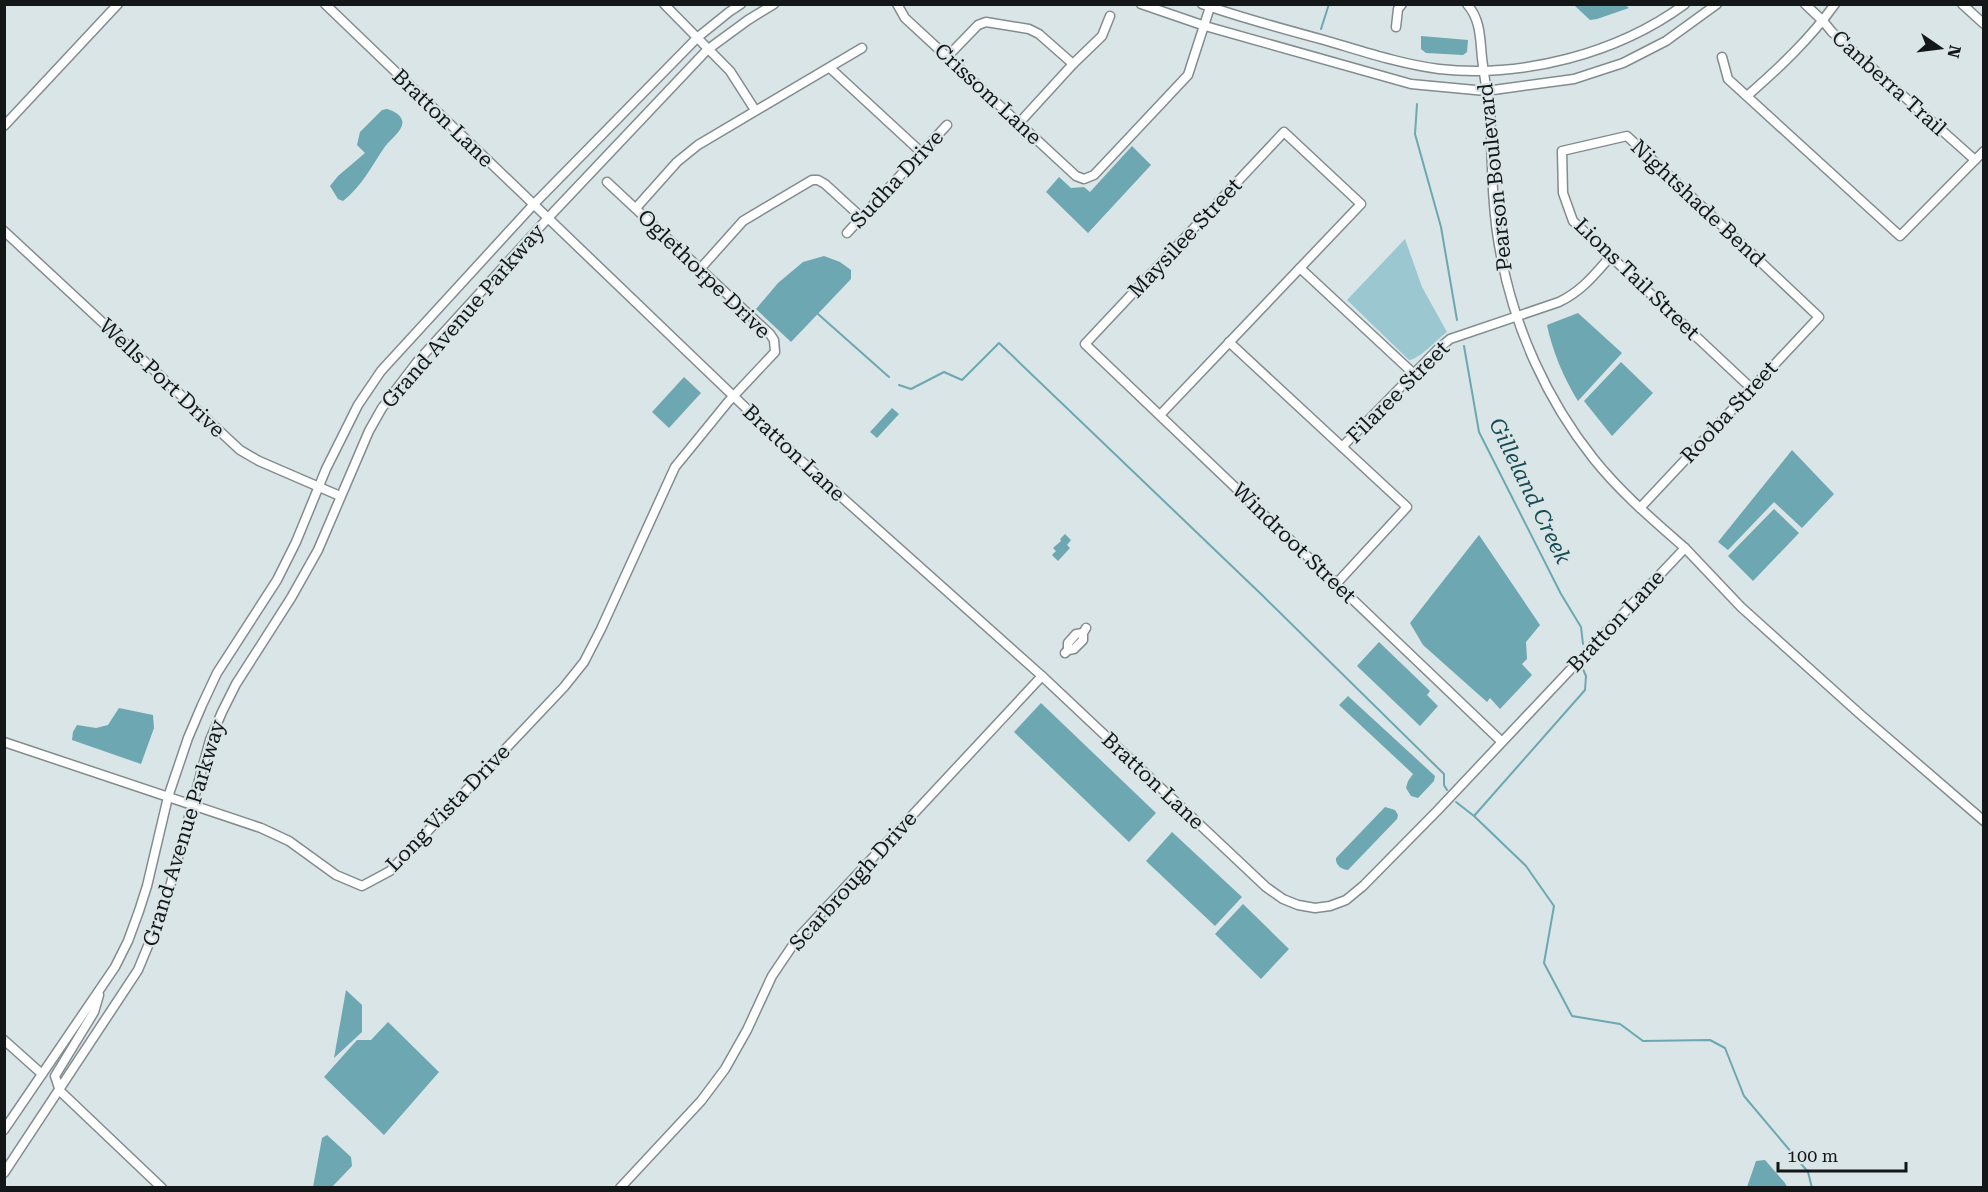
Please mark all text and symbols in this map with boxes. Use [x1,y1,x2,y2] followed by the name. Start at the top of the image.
[1910,18,1970,78] north arrow
[1827,25,1951,141] street label: Canberra Trail
[930,38,1046,150] street label: Crissom Lane
[1943,43,1965,60] text: N
[388,64,498,172] street label: Bratton Lane
[1473,81,1517,272] street label: Pearson Boulevard
[846,125,948,233] street label: Sudha Drive
[1626,135,1770,272] street label: Nightshade Bend
[1123,173,1247,303] street label: Maysilee Street
[633,205,775,343] street label: Oglethorpe Drive
[1570,213,1705,345] street label: Lions Tail Street
[377,219,550,413] street label: Grand Avenue Parkway
[94,314,230,442] street label: Wells Port Drive
[1342,336,1454,448] street label: Filaree Street
[1676,356,1782,468] street label: Rooba Street
[738,400,850,506] street label: Bratton Lane
[1484,414,1576,568] water label: Gilleland Creek
[1227,478,1361,608] street label: Windroot Street
[1563,565,1669,677] street label: Bratton Lane
[138,716,230,949] street label: Grand Avenue Parkway
[1097,728,1209,834] street label: Bratton Lane
[381,739,515,877] street label: Long Vista Drive
[784,807,922,955] street label: Scarbrough Drive
[1778,1135,1906,1173] scale bar
[1787,1145,1838,1166] text: 100 m

